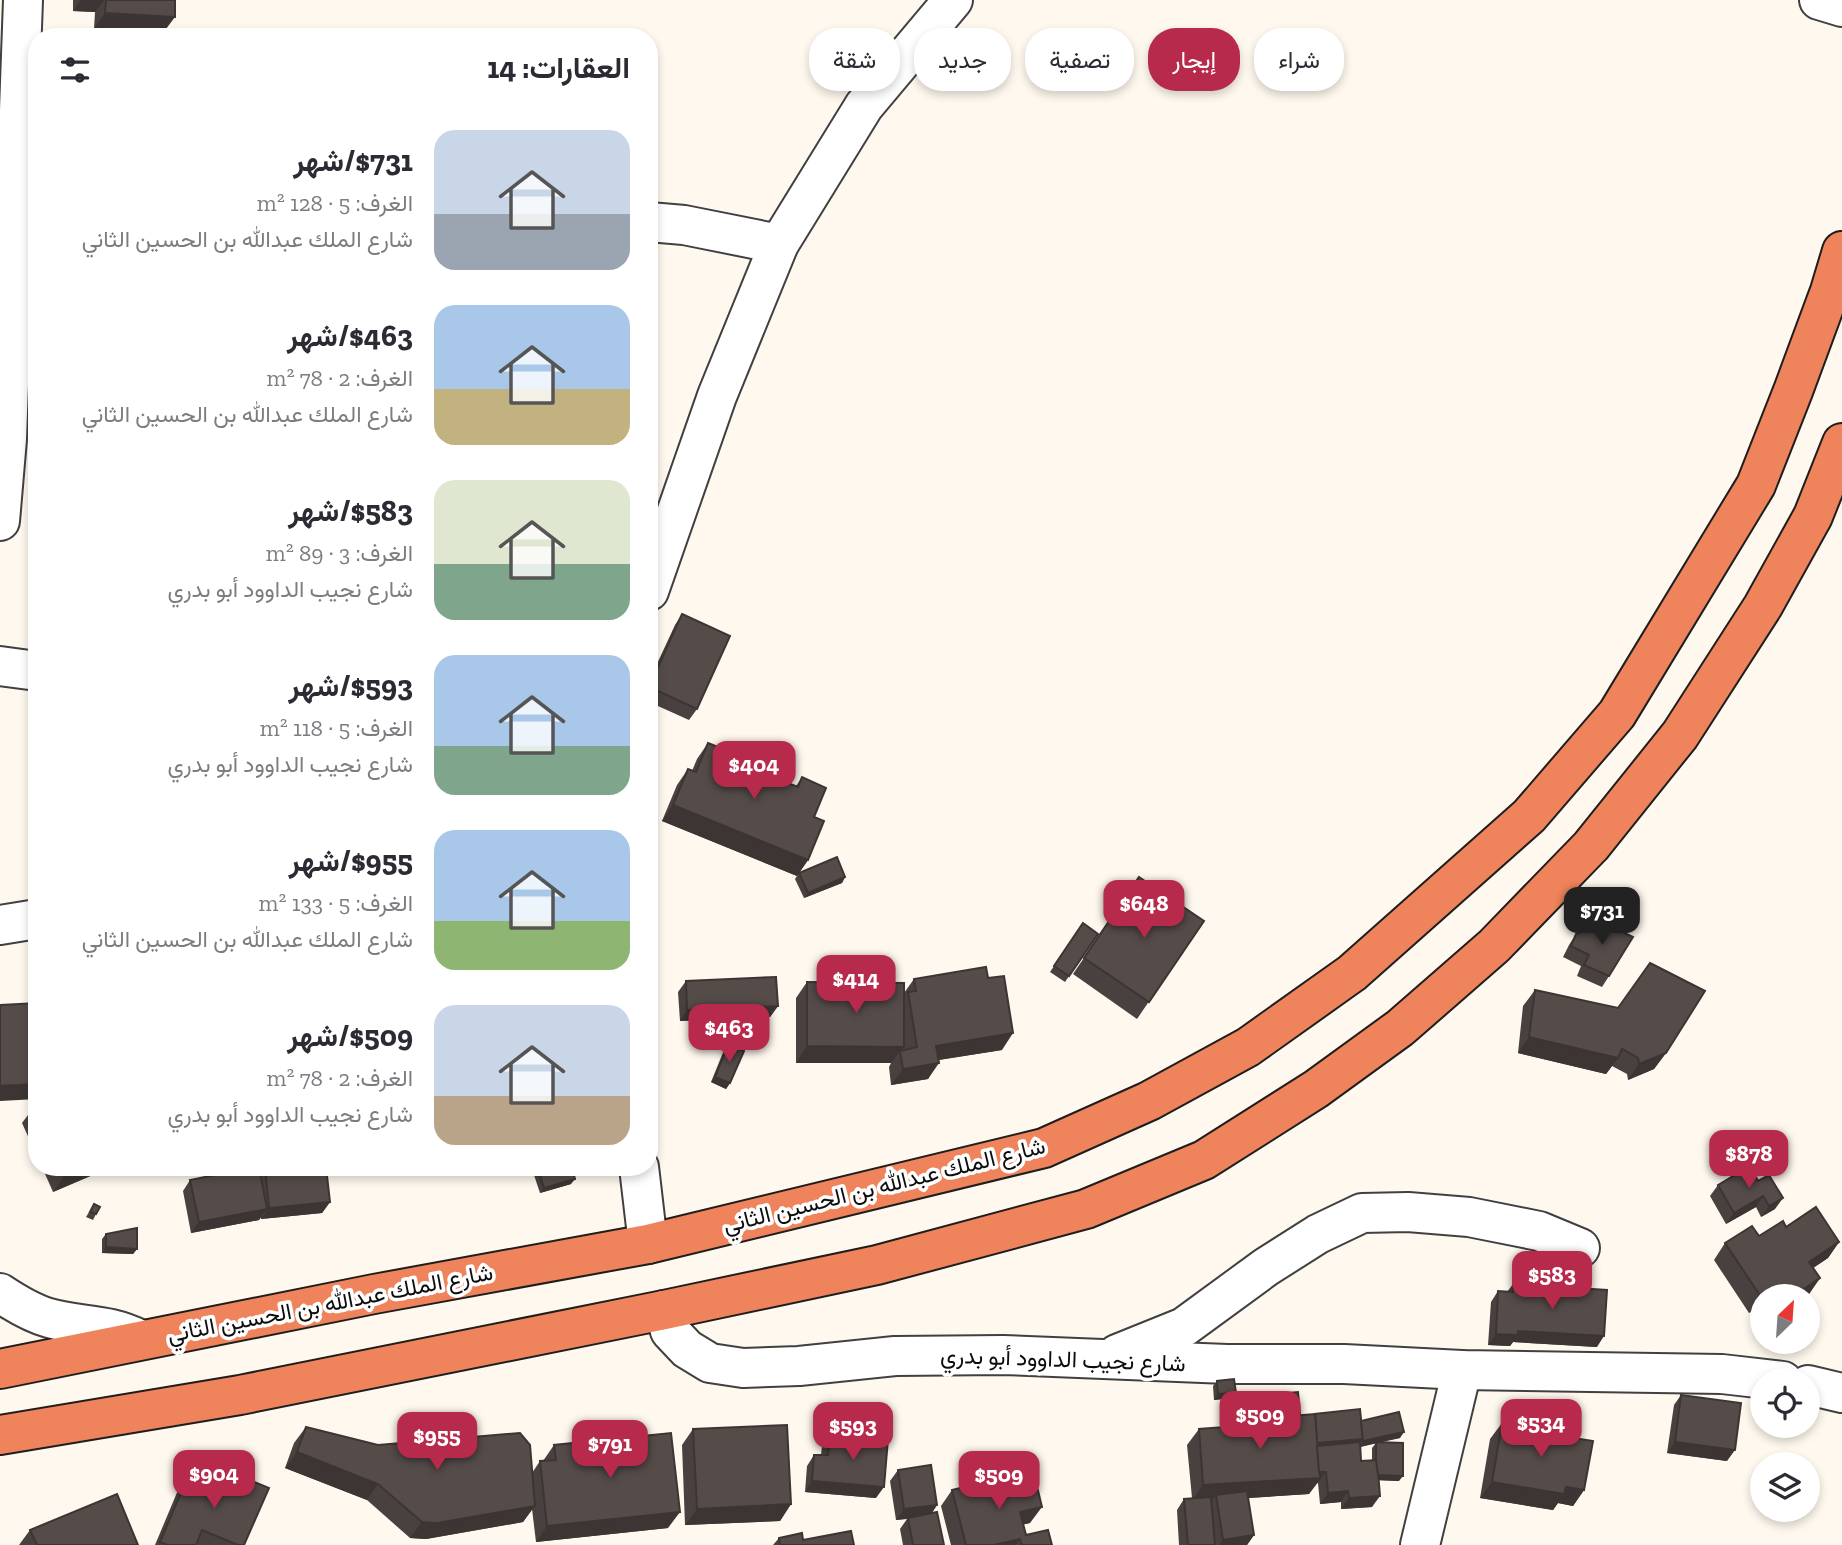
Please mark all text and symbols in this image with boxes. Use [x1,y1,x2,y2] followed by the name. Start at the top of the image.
[809,28,900,91] chip: شقة
[914,28,1011,91] chip: جديد
[1025,28,1134,91] chip: تصفية
[1148,28,1240,91] chip: إيجار
[1254,28,1344,91] chip: شراء
[487,50,630,86] text: العقارات: 14
[56,51,94,89] icon: filters
[293,143,413,179] text: $731/شهر
[490,158,574,242] icon: home
[257,189,413,217] text: الغرف: 5 · 128 m²
[82,225,413,253] text: شارع الملك عبدالله بن الحسين الثاني
[287,318,413,354] text: $463/شهر
[490,333,574,417] icon: home
[267,364,413,392] text: الغرف: 2 · 78 m²
[82,400,413,428] text: شارع الملك عبدالله بن الحسين الثاني
[288,493,413,529] text: $583/شهر
[490,508,574,592] icon: home
[266,539,413,567] text: الغرف: 3 · 89 m²
[167,575,413,603] text: شارع نجيب الداوود أبو بدري
[288,668,413,704] text: $593/شهر
[490,683,574,767] icon: home
[260,714,413,742] text: الغرف: 5 · 118 m²
[713,742,795,801] pin: $404
[167,750,413,778] text: شارع نجيب الداوود أبو بدري
[729,750,779,778] text: $404
[289,843,413,879] text: $955/شهر
[490,858,574,942] icon: home
[1103,880,1185,940] pin: $648
[1561,888,1643,947] pin: $731
[259,889,413,917] text: الغرف: 5 · 133 m²
[1119,889,1169,917] text: $648
[1580,896,1624,924] text: $731
[82,925,413,953] text: شارع الملك عبدالله بن الحسين الثاني
[815,956,897,1015] pin: $414
[833,964,879,992] text: $414
[688,1004,770,1064] pin: $463
[705,1013,754,1041] text: $463
[287,1018,413,1054] text: $509/شهر
[490,1033,574,1117] icon: home
[267,1064,413,1092] text: الغرف: 2 · 78 m²
[167,1100,413,1128] text: شارع نجيب الداوود أبو بدري
[1708,1130,1790,1190] pin: $878
[720,1131,1049,1244] street label: شارع الملك عبدالله بن الحسين الثاني
[1725,1139,1773,1167] text: $878
[1511,1252,1593,1311] pin: $583
[165,1258,496,1353] street label: شارع الملك عبدالله بن الحسين الثاني
[1528,1260,1576,1288] text: $583
[1750,1284,1820,1354] north arrow
[1750,1284,1820,1522] map controls
[940,1341,1186,1382] street label: شارع نجيب الداوود أبو بدري
[1750,1368,1820,1438] button: locate
[1219,1392,1301,1451] pin: $509
[1236,1400,1284,1428] text: $509
[1500,1400,1582,1459] pin: $534
[812,1402,894,1462] pin: $593
[1517,1408,1565,1436] text: $534
[829,1411,877,1439] text: $593
[396,1412,478,1472] pin: $955
[569,1420,651,1480] pin: $791
[413,1421,461,1449] text: $955
[588,1429,632,1457] text: $791
[173,1450,255,1510] pin: $904
[958,1452,1040,1511] pin: $509
[1750,1452,1820,1522] button: layers
[189,1459,239,1487] text: $904
[975,1460,1023,1488] text: $509

